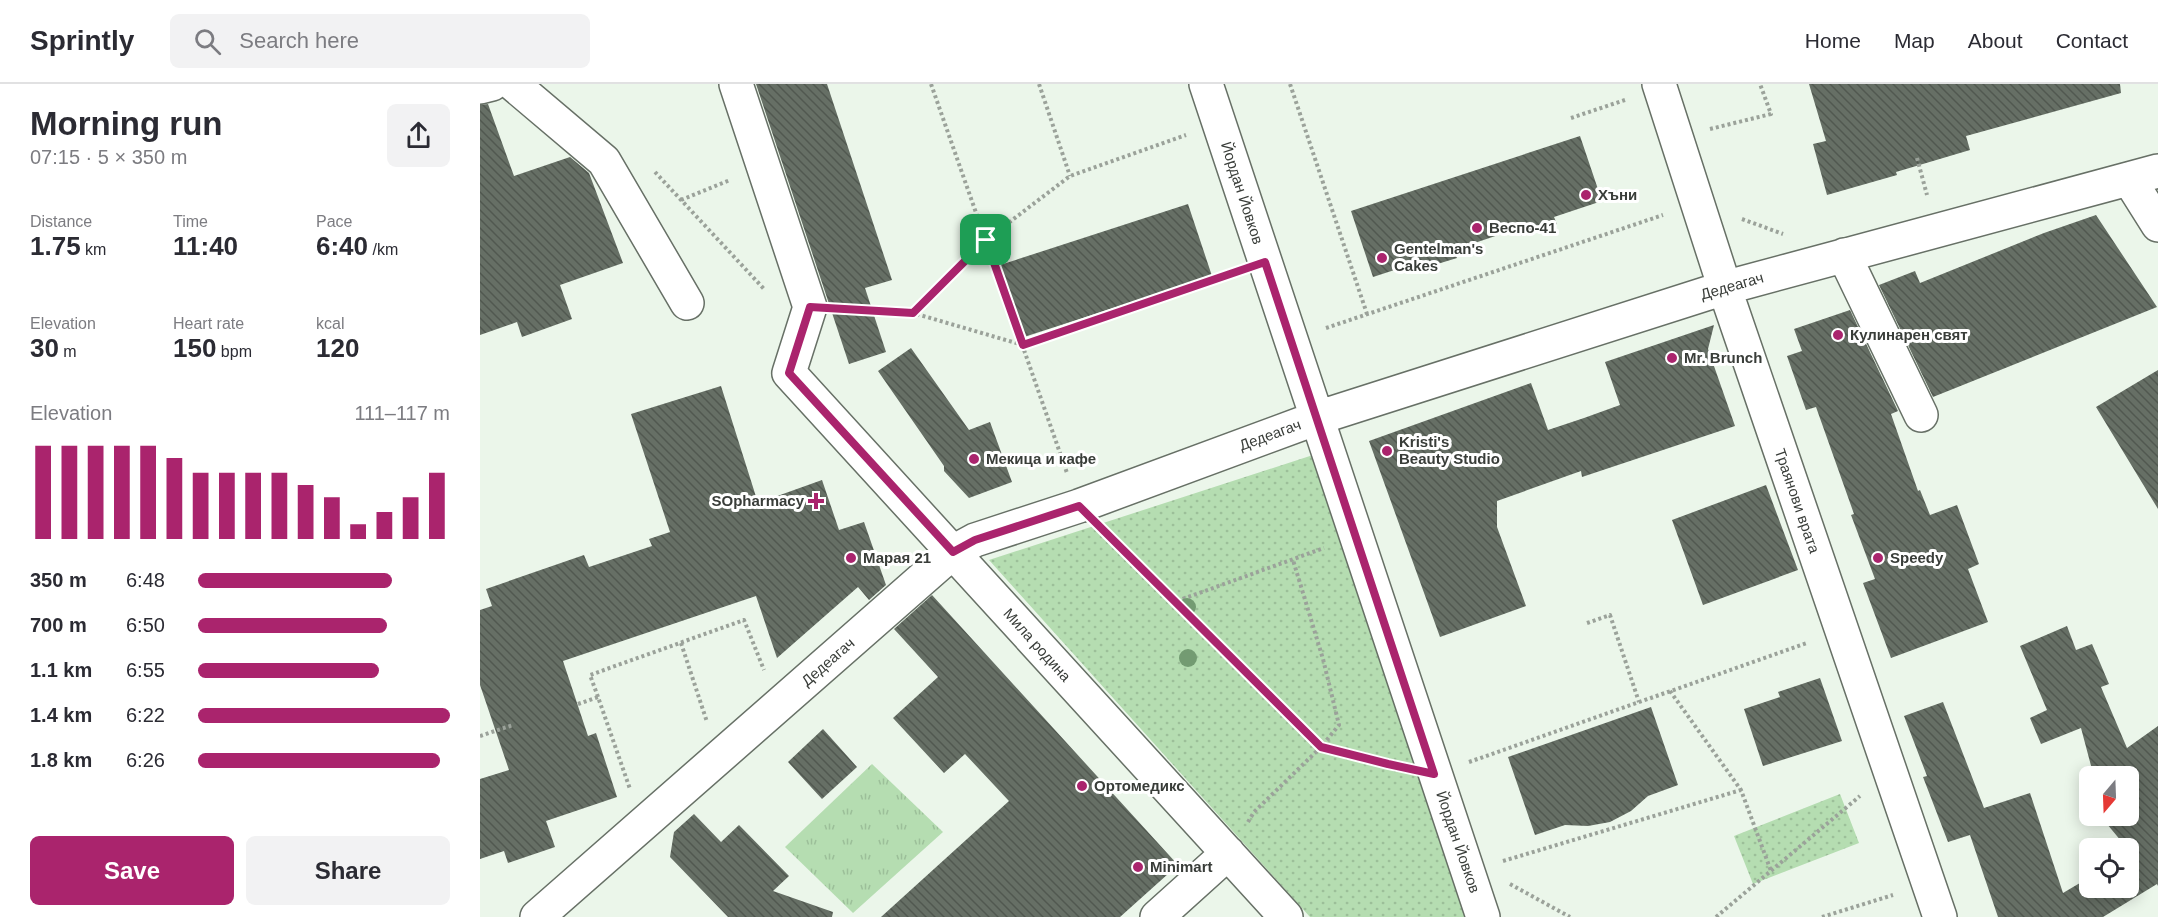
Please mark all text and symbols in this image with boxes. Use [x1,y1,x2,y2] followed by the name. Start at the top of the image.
[170,14,590,68] search box
[30,25,134,56] text: Sprintly
[191,25,224,58] icon: search
[239,28,359,53] text: Search here
[1805,29,1861,52] text: Home
[1894,29,1935,52] text: Map
[1968,29,2023,52] text: About
[2056,29,2128,52] text: Contact
[387,104,450,167] button: share
[30,105,222,142] text: Morning run
[1218,139,1267,246] street label: Йордан Йовков
[30,146,187,168] text: 07:15 · 5 × 350 m
[1598,186,1637,203] place label: Хъни
[1579,188,1593,202] marker: Хъни
[30,213,92,230] text: Distance
[173,213,208,230] text: Time
[316,213,352,230] text: Pace
[960,214,1011,265] pin
[1489,219,1556,236] place label: Веспо-41
[1470,221,1484,235] marker: Веспо-41
[969,223,1002,256] icon: arrive
[30,231,81,261] text: 1.75
[173,231,238,261] text: 11:40
[316,231,368,261] text: 6:40
[1394,240,1483,274] place label: Gentelman's Cakes
[81,241,106,258] text: km
[368,241,398,258] text: /km
[1375,251,1389,265] marker: Gentelman's Cakes
[1698,268,1765,303] street label: Дедеагач
[30,315,96,332] text: Elevation
[173,315,244,332] text: Heart rate
[316,315,344,332] text: kcal
[1850,326,1968,343] place label: Кулинарен свят
[1831,328,1845,342] marker: Кулинарен свят
[30,333,59,363] text: 30
[173,333,216,363] text: 150
[316,333,359,363] text: 120
[59,343,77,360] text: m
[216,343,252,360] text: bpm
[1684,349,1762,366] place label: Mr. Brunch
[1665,351,1679,365] marker: Mr. Brunch
[30,402,112,424] text: Elevation
[354,402,450,424] text: 111–117 m
[1237,415,1303,454] street label: Дедеагач
[1399,433,1500,467] place label: Kristi's Beauty Studio
[1380,444,1394,458] marker: Kristi's Beauty Studio
[1772,446,1824,556] street label: Траянови врата
[986,450,1096,467] place label: Мекица и кафе
[967,452,981,466] marker: Мекица и кафе
[711,492,805,509] place label: SOpharmacy
[809,494,823,508] marker: SOpharmacy
[863,549,931,566] place label: Марая 21
[1890,549,1944,566] place label: Speedy
[844,551,858,565] marker: Марая 21
[1871,551,1885,565] marker: Speedy
[30,569,87,591] text: 350 m
[126,569,165,591] text: 6:48
[1000,605,1075,685] street label: Мила родина
[30,614,87,636] text: 700 m
[126,614,165,636] text: 6:50
[798,634,858,689] street label: Дедеагач
[30,659,92,681] text: 1.1 km
[126,659,165,681] text: 6:55
[30,704,92,726] text: 1.4 km
[126,704,165,726] text: 6:22
[30,749,92,771] text: 1.8 km
[126,749,165,771] text: 6:26
[2079,766,2139,826] north arrow
[2079,766,2139,898] map controls
[1094,777,1185,794] place label: Ортомедикс
[1075,779,1089,793] marker: Ортомедикс
[1433,789,1484,895] street label: Йордан Йовков
[30,836,234,905] button: Save
[246,836,450,905] button: Share
[2079,838,2139,898] button: locate
[1150,858,1213,875] place label: Minimart
[1131,860,1145,874] marker: Minimart

